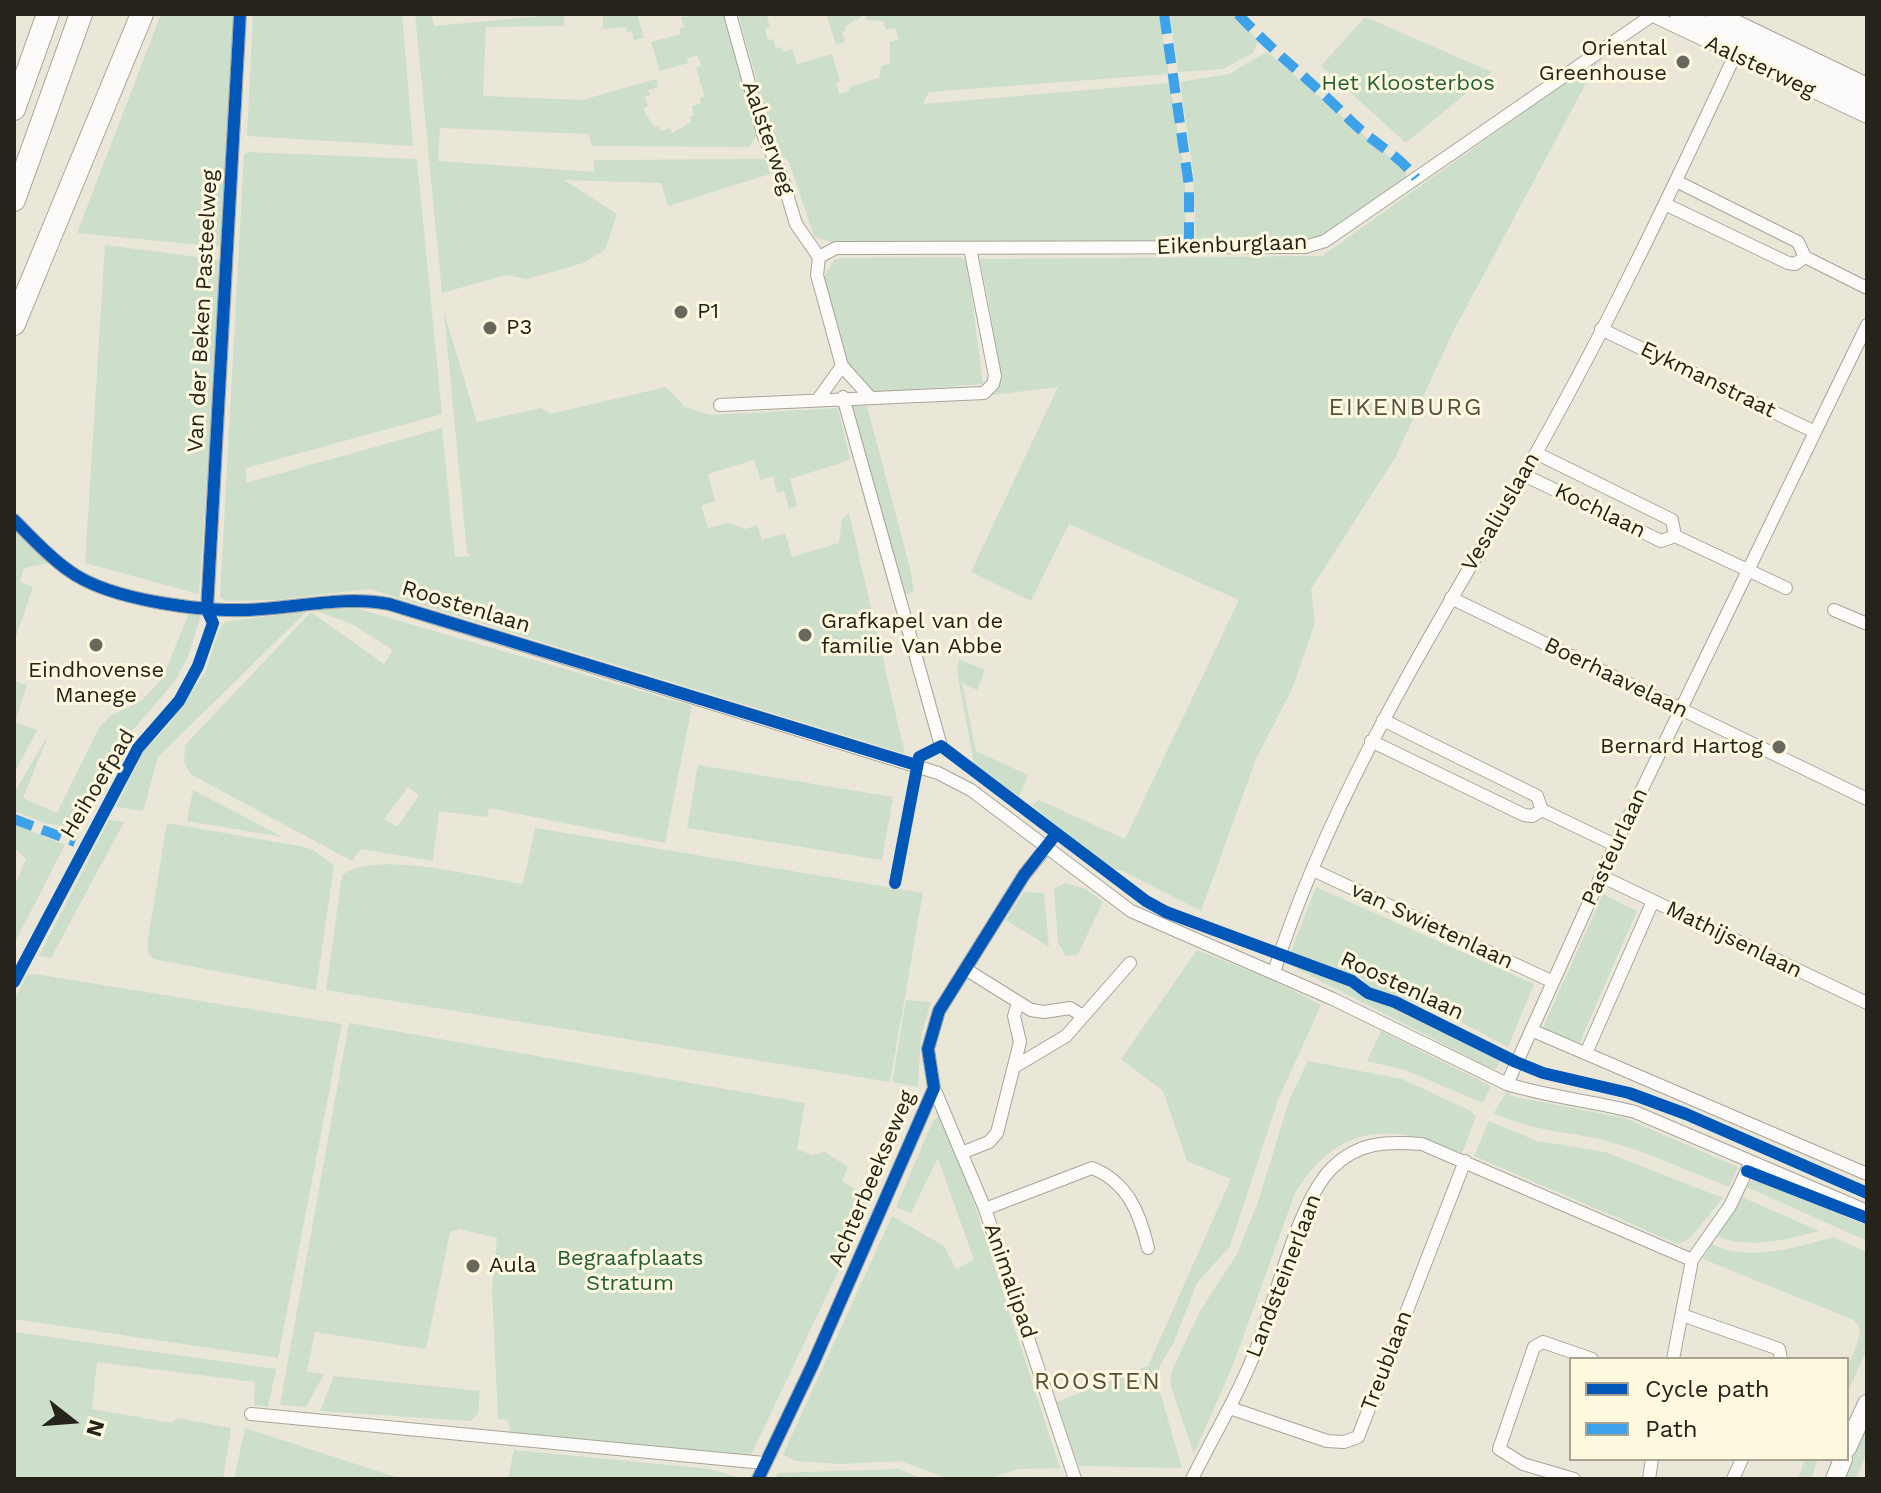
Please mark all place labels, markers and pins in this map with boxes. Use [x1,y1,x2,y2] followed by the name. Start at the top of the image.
[1539,36,1667,88] place label: Oriental Greenhouse
[1674,53,1692,71] marker: Oriental Greenhouse
[697,299,719,325] place label: P1
[672,303,690,321] marker: P1
[506,315,532,341] place label: P3
[481,319,499,337] marker: P3
[821,609,1003,660] place label: Grafkapel van de familie Van Abbe
[796,626,814,644] marker: Grafkapel van de familie Van Abbe
[87,636,105,654] marker: Eindhovense Manege
[28,658,164,710] place label: Eindhovense Manege
[1600,734,1763,760] place label: Bernard Hartog
[1770,738,1788,756] marker: Bernard Hartog
[489,1253,536,1279] place label: Aula
[464,1257,482,1275] marker: Aula

